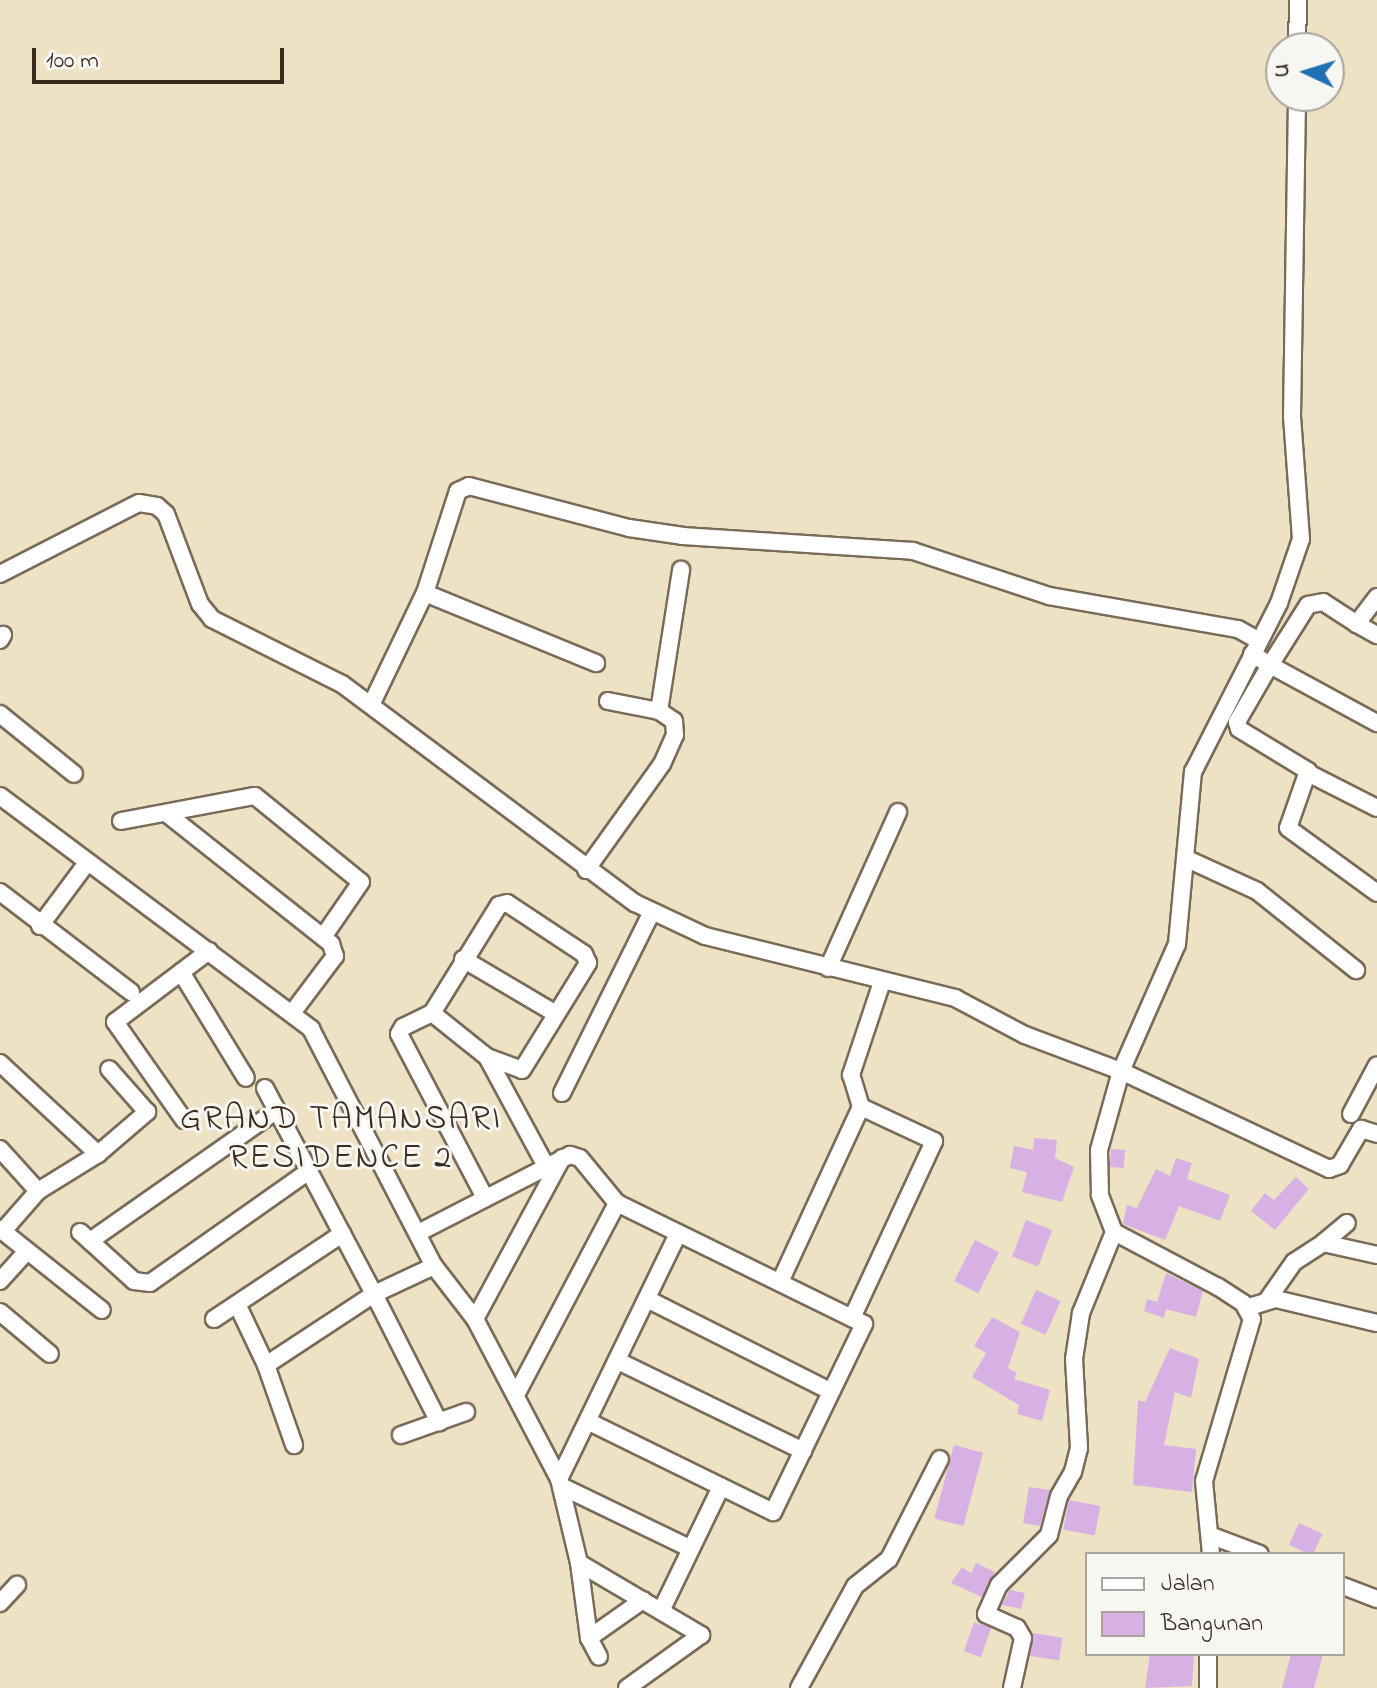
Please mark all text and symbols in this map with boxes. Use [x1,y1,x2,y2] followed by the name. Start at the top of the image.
[36,32,288,82] scale bar
[1265,32,1345,112] north arrow
[46,44,99,79] text: 100 m
[1267,62,1299,79] text: U
[180,1100,502,1180] district label: GRAND TAMANSARI RESIDENCE 2
[1085,1552,1345,1656] legend
[1161,1567,1215,1602] text: Jalan
[1161,1607,1263,1642] text: Bangunan

